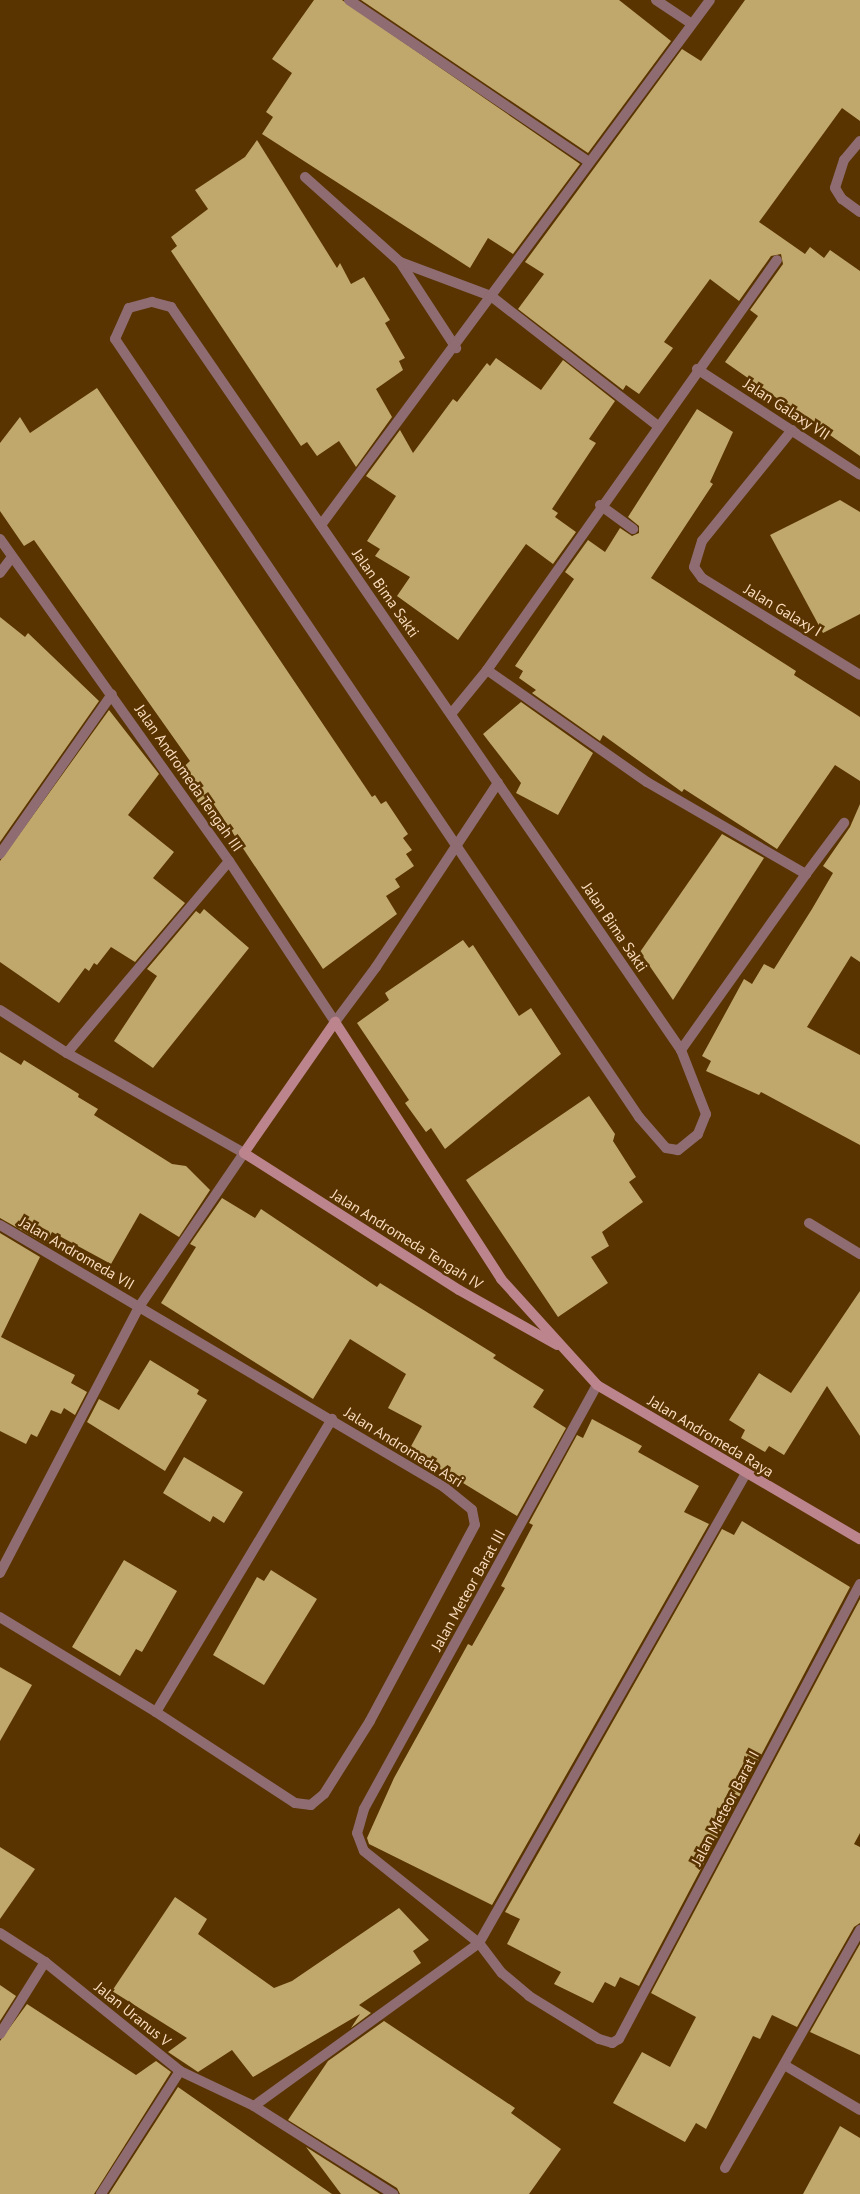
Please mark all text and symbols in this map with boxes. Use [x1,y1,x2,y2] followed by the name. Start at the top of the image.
[740,374,834,444] street label: Jalan Galaxy VII
[349,545,423,641] street label: Jalan Bima Sakti
[741,580,825,640] street label: Jalan Galaxy I
[131,701,247,855] street label: Jalan Andromeda Tengah III
[578,879,652,975] street label: Jalan Bima Sakti
[328,1185,486,1293] street label: Jalan Andromeda Tengah IV
[16,1213,138,1293] street label: Jalan Andromeda VII
[645,1391,777,1481] street label: Jalan Andromeda Raya
[341,1403,467,1491] street label: Jalan Andromeda Asri
[427,1526,509,1654] street label: Jalan Meteor Barat III
[687,1748,763,1868] street label: Jalan Meteor Barat I
[91,1978,175,2050] street label: Jalan Uranus V

